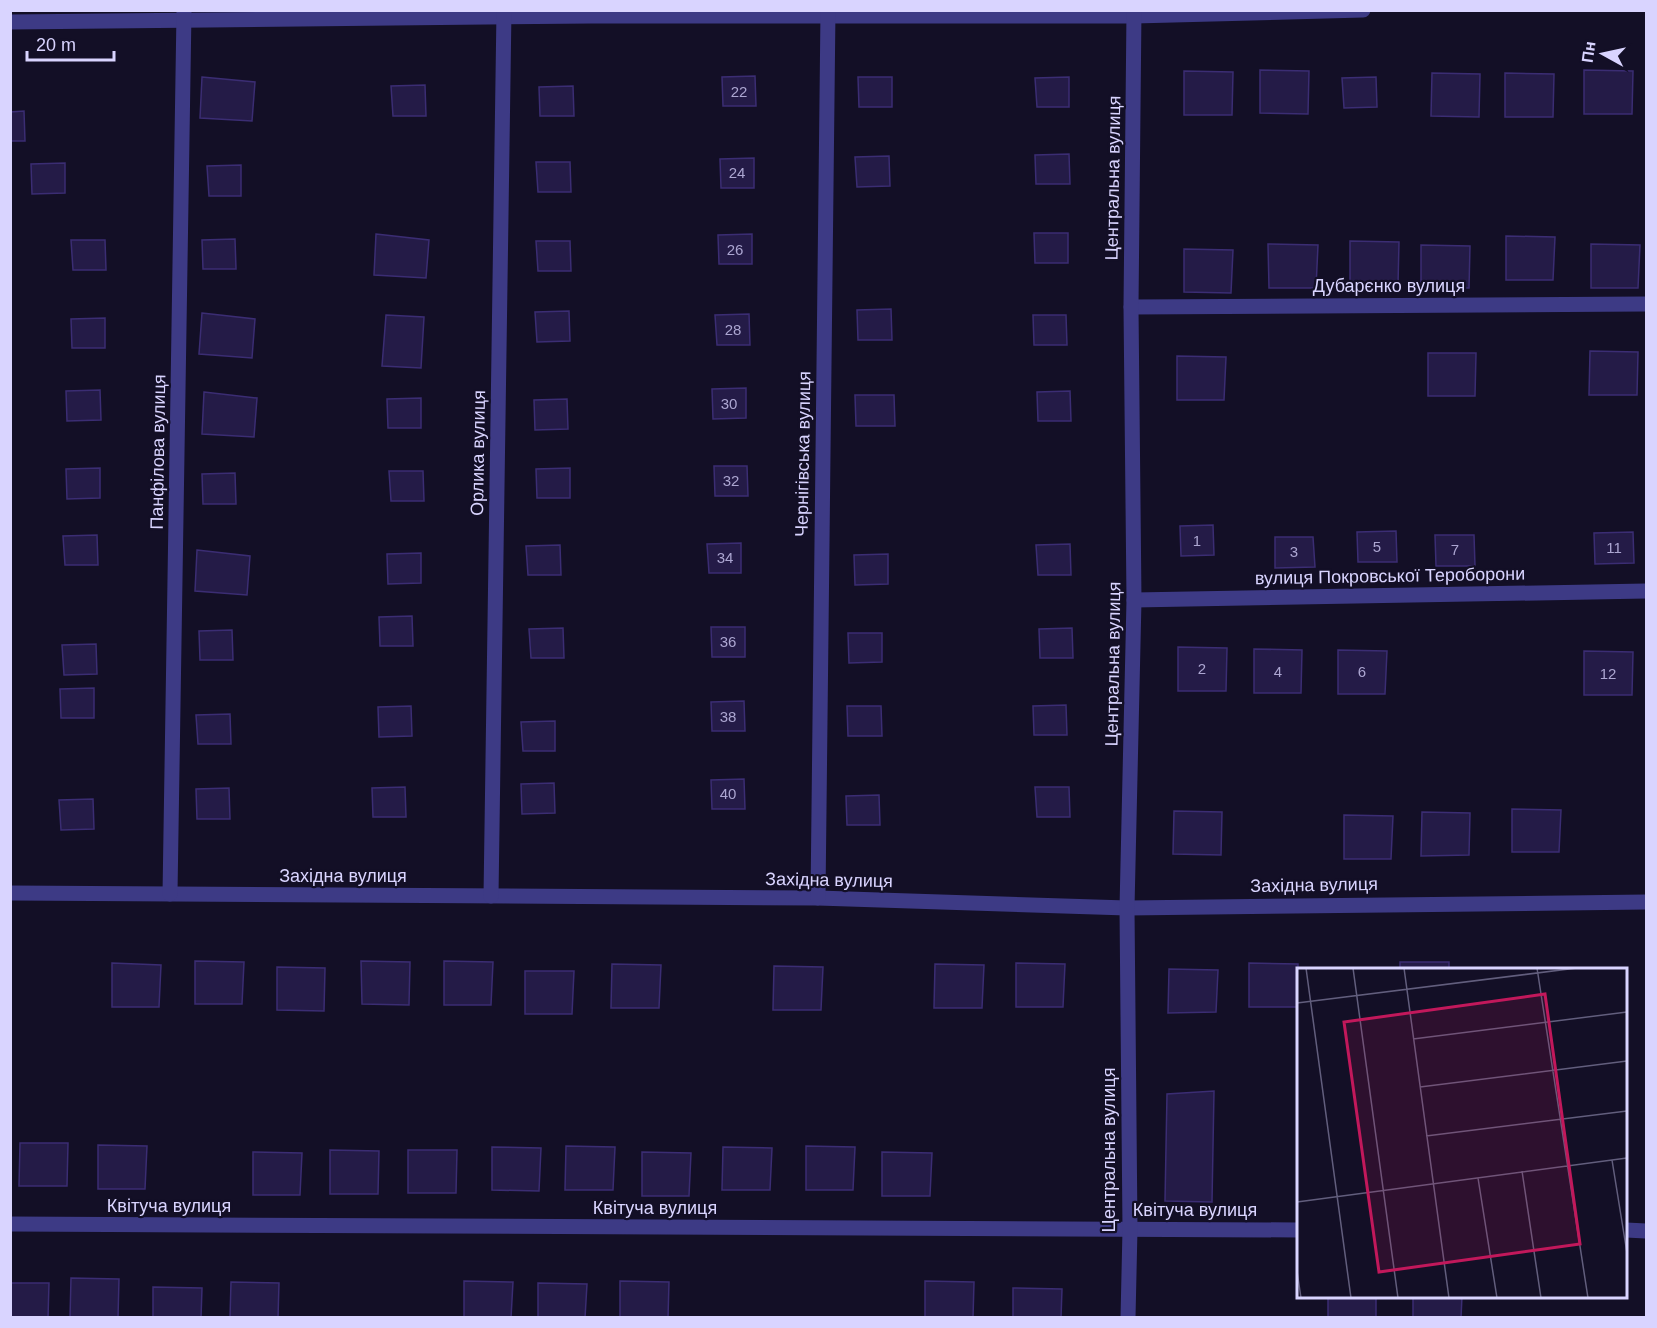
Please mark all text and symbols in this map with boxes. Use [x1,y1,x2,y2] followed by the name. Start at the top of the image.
[27,24,114,62] scale bar
[1573,24,1633,84] north arrow
[36,35,76,55] text: 20 m
[1579,40,1599,64] text: Пн
[731,83,747,100] house number: 22
[1102,95,1124,261] street label: Центральна вулиця
[729,164,745,181] house number: 24
[727,241,743,258] house number: 26
[1313,276,1465,296] street label: Дубарєнко вулиця
[725,321,741,338] house number: 28
[792,371,814,537] street label: Чернігівська вулиця
[147,374,169,530] street label: Панфілова вулиця
[467,390,489,516] street label: Орлика вулиця
[721,395,737,412] house number: 30
[723,472,739,489] house number: 32
[1193,532,1201,549] house number: 1
[1373,538,1381,555] house number: 5
[1606,539,1622,556] house number: 11
[1451,541,1459,558] house number: 7
[1290,543,1298,560] house number: 3
[717,549,733,566] house number: 34
[1255,564,1525,588] street label: вулиця Покровської Тероборони
[1102,581,1124,747] street label: Центральна вулиця
[720,633,736,650] house number: 36
[1198,660,1206,677] house number: 2
[1274,663,1282,680] house number: 4
[1358,663,1366,680] house number: 6
[1600,665,1616,682] house number: 12
[720,708,736,725] house number: 38
[720,785,736,802] house number: 40
[279,866,407,886] street label: Західна вулиця
[765,869,893,891] street label: Західна вулиця
[1250,874,1378,896] street label: Західна вулиця
[1297,968,1627,1298] inset map
[1099,1068,1119,1232] street label: Центральна вулиця
[107,1196,231,1216] street label: Квітуча вулиця
[593,1198,717,1218] street label: Квітуча вулиця
[1133,1200,1257,1220] street label: Квітуча вулиця

